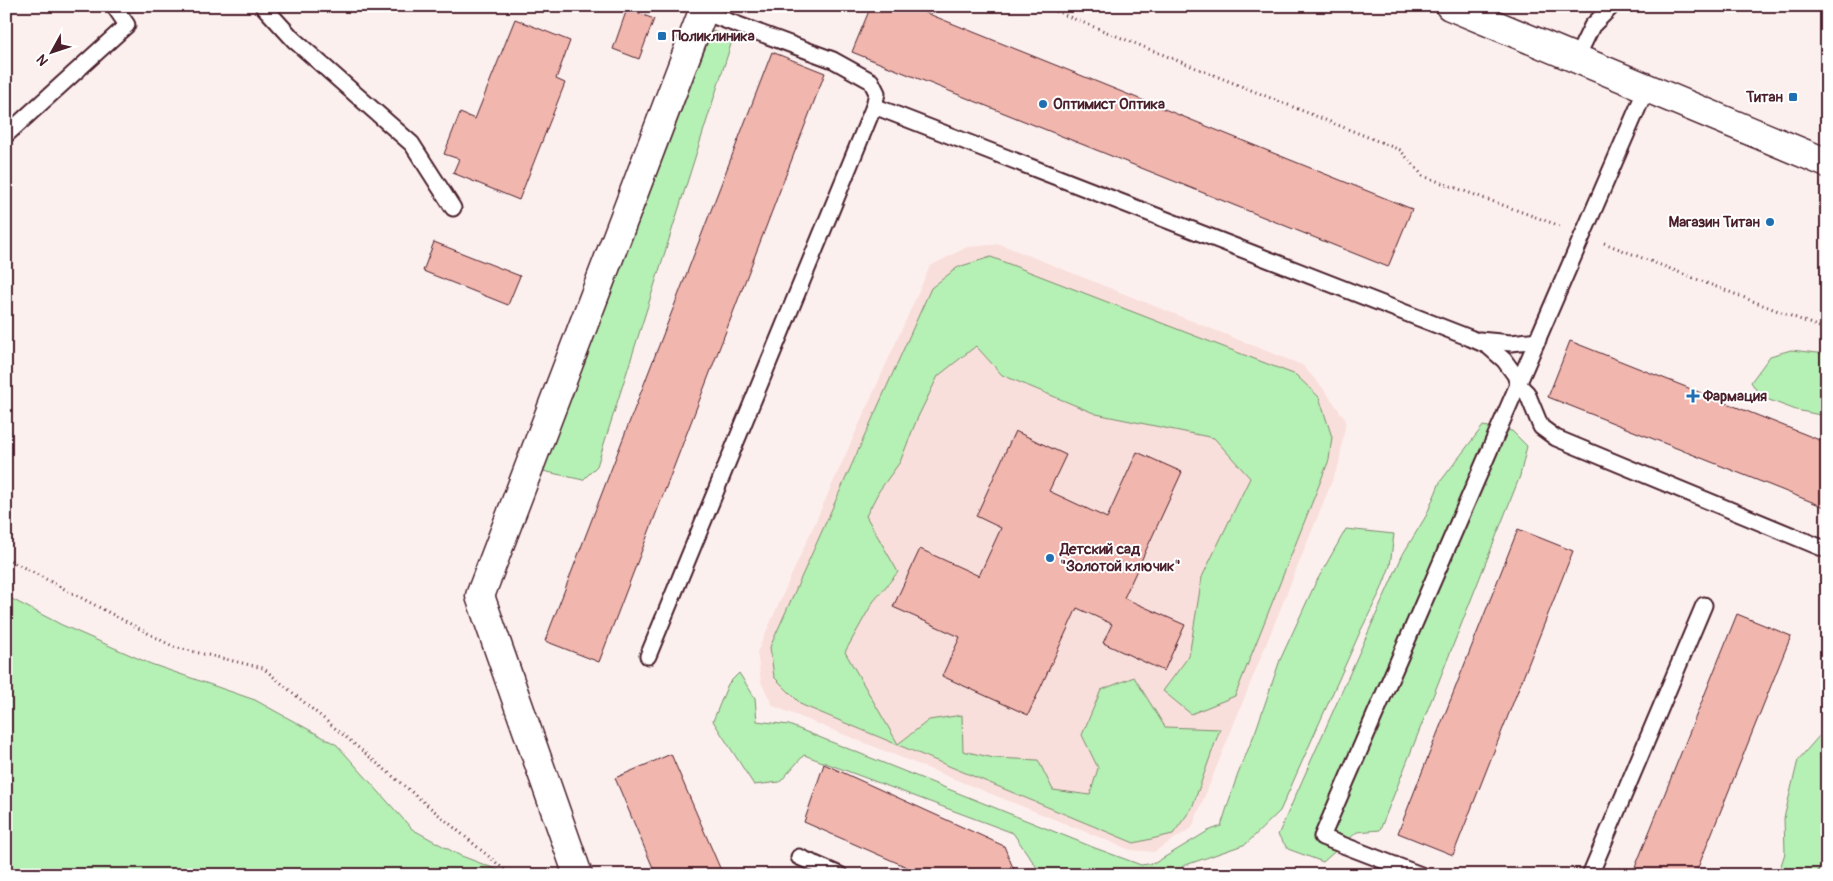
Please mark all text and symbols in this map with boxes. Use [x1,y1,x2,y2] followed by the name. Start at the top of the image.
[672,27,755,46] place label: Поликлиника
[28,28,78,78] north arrow
[656,30,668,42] marker: Поликлиника
[33,51,52,69] text: N
[1745,88,1784,107] place label: Титан
[1787,91,1799,103] marker: Титан
[1053,95,1165,114] place label: Оптимист Оптика
[1037,98,1049,110] marker: Оптимист Оптика
[1669,213,1761,232] place label: Магазин Титан
[1764,216,1776,228] marker: Магазин Титан
[1702,387,1767,406] place label: Фармация
[1687,390,1699,402] marker: Фармация
[1059,540,1181,576] place label: Детский сад "Золотой ключик"
[1044,552,1056,564] marker: Детский сад "Золотой ключик"

